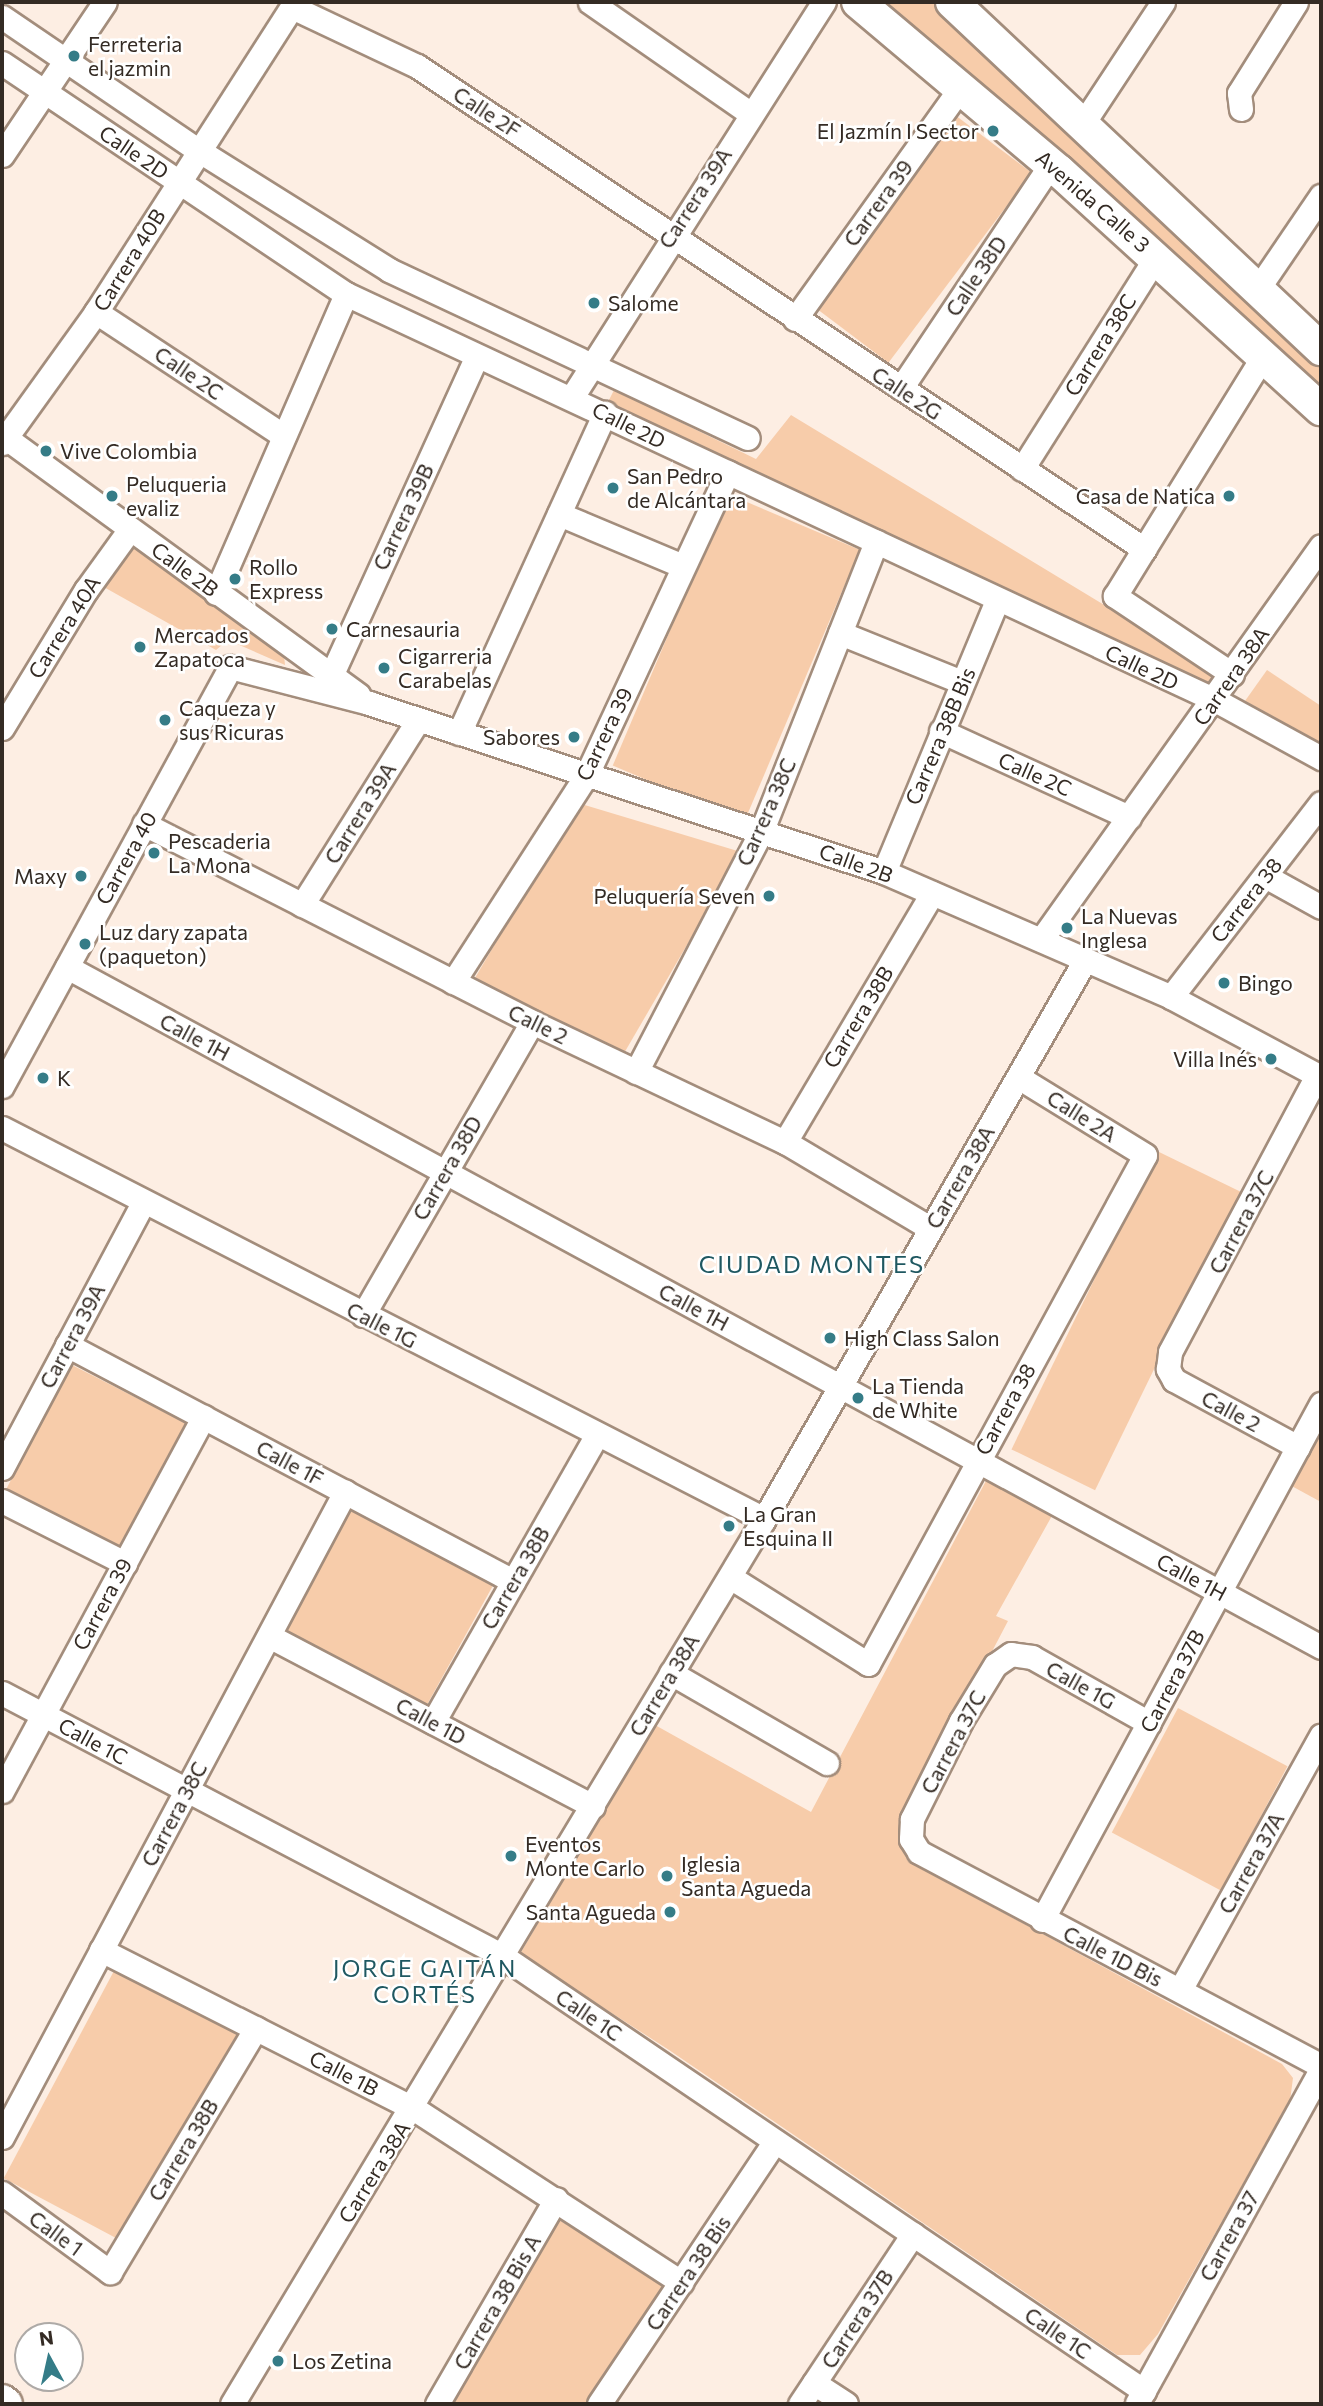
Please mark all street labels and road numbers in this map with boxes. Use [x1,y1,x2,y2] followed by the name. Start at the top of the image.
[449,81,525,143] street label: Calle 2F
[95,120,173,184] street label: Calle 2D
[653,143,737,253] street label: Carrera 39A
[1031,145,1155,257] street label: Avenida Calle 3
[838,155,918,251] street label: Carrera 39
[88,204,170,316] street label: Carrera 40B
[940,231,1012,321] street label: Calle 38D
[1059,289,1141,401] street label: Carrera 38C
[150,341,228,405] street label: Calle 2C
[867,361,947,425] street label: Calle 2G
[588,397,670,453] street label: Calle 2D
[367,460,439,574] street label: Carrera 39B
[147,536,223,602] street label: Calle 2B
[22,571,106,683] street label: Carrera 40A
[1188,622,1274,730] street label: Carrera 38A
[1101,639,1183,695] street label: Calle 2D
[900,663,980,809] street label: Carrera 38B Bis
[571,683,637,785] street label: Carrera 39
[995,747,1075,801] street label: Calle 2C
[731,754,801,870] street label: Carrera 38C
[319,758,401,868] street label: Carrera 39A
[90,807,162,909] street label: Carrera 40
[816,838,896,888] street label: Calle 2B
[1205,853,1287,947] street label: Carrera 38
[818,962,898,1072] street label: Carrera 38B
[504,999,572,1049] street label: Calle 2
[156,1008,234,1066] street label: Calle 1H
[1043,1085,1121,1147] street label: Calle 2A
[407,1111,487,1225] street label: Carrera 38D
[920,1121,1000,1233] street label: Carrera 38A
[1203,1166,1279,1278] street label: Carrera 37C
[655,1278,733,1336] street label: Calle 1H
[34,1279,110,1393] street label: Carrera 39A
[343,1297,421,1353] street label: Calle 1G
[970,1359,1040,1459] street label: Carrera 38
[1197,1385,1265,1437] street label: Calle 2
[252,1435,328,1491] street label: Calle 1F
[476,1522,554,1634] street label: Carrera 38B
[1153,1548,1231,1606] street label: Calle 1H
[67,1554,137,1654] street label: Carrera 39
[1134,1625,1210,1737] street label: Carrera 37B
[624,1629,704,1741] street label: Carrera 38A
[1042,1656,1120,1714] street label: Calle 1G
[915,1686,991,1798] street label: Carrera 37C
[392,1692,470,1750] street label: Calle 1D
[54,1712,132,1770] street label: Calle 1C
[136,1757,212,1871] street label: Carrera 38C
[1213,1808,1289,1918] street label: Carrera 37A
[1059,1920,1167,1992] street label: Calle 1D Bis
[551,1984,627,2046] street label: Calle 1C
[305,2045,383,2101] street label: Calle 1B
[143,2095,223,2205] street label: Carrera 38B
[333,2117,415,2227] street label: Carrera 38A
[1194,2187,1264,2285] street label: Carrera 37
[24,2205,88,2261] street label: Calle 1
[640,2211,736,2335] street label: Carrera 38 Bis
[448,2230,546,2374] street label: Carrera 38 Bis A
[816,2265,898,2373] street label: Carrera 37B
[1020,2302,1096,2364] street label: Calle 1C

